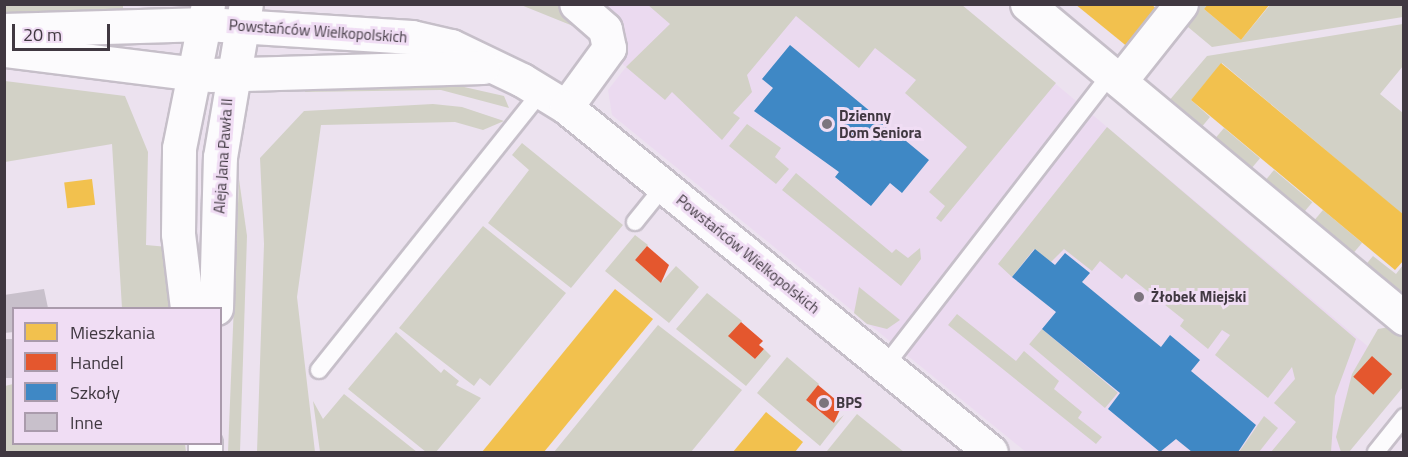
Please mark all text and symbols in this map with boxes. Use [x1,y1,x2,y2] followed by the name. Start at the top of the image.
[15,12,112,50] scale bar
[228,16,408,46] street label: Powstańców Wielkopolskich
[23,21,62,48] text: 20 m
[210,98,236,214] street label: Aleja Jana Pawła II
[839,106,922,141] place label: Dzienny Dom Seniora
[820,117,834,131] marker: Dzienny Dom Seniora
[673,191,823,317] street label: Powstańców Wielkopolskich
[1151,288,1246,306] place label: Żłobek Miejski
[1132,290,1146,304] marker: Żłobek Miejski
[12,307,222,445] legend
[70,319,155,346] text: Mieszkania
[70,349,124,376] text: Handel
[70,379,120,406] text: Szkoły
[836,394,862,412] place label: BPS
[817,396,831,410] marker: BPS
[70,409,103,436] text: Inne

